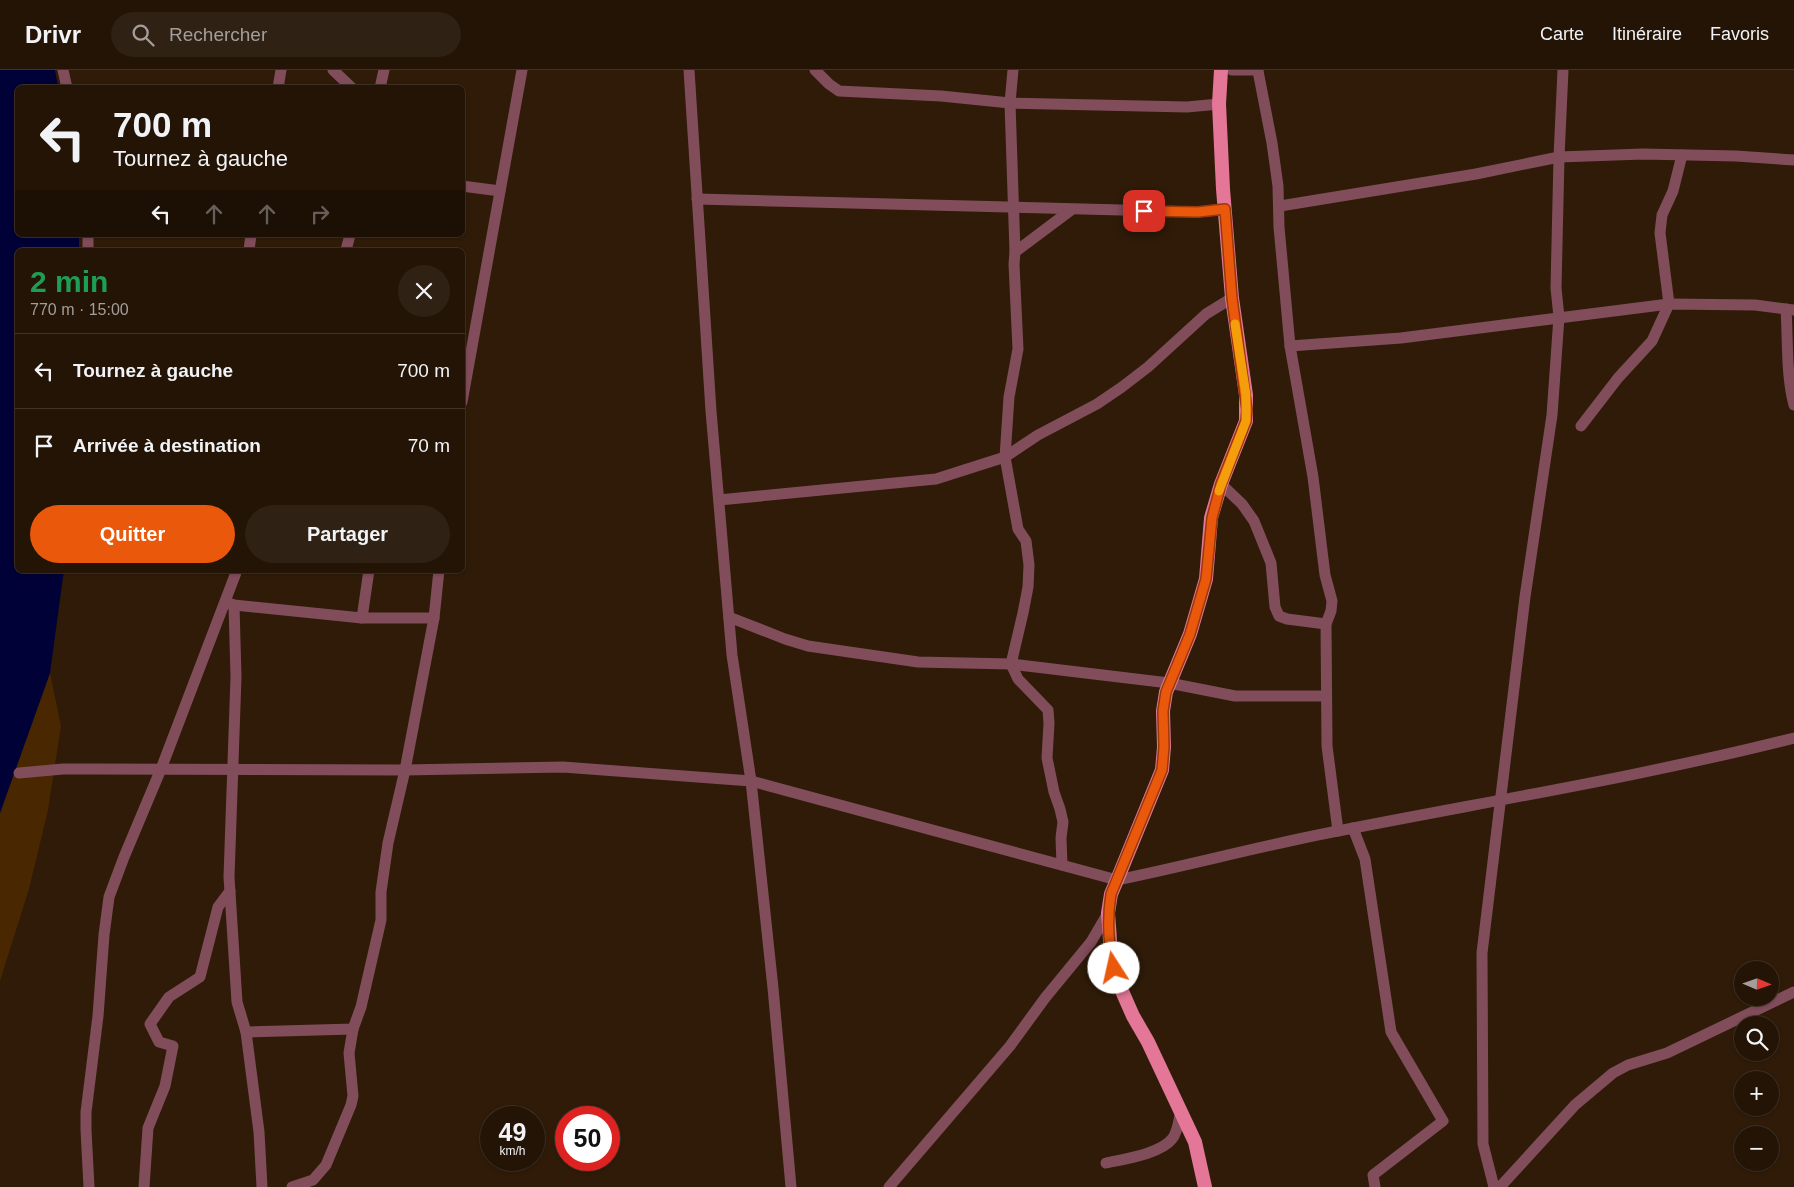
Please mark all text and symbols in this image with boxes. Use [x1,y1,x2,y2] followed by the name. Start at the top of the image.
[111,12,461,57] search box
[25,21,81,48] text: Drivr
[129,21,157,49] icon: search
[169,24,267,45] text: Rechercher
[1540,24,1584,44] text: Carte
[1612,24,1682,44] text: Itinéraire
[1710,24,1769,44] text: Favoris
[30,105,95,170] icon: left
[113,105,212,144] text: 700 m
[113,146,288,171] text: Tournez à gauche
[1123,190,1165,232] pin
[1130,197,1158,225] icon: arrive
[147,200,175,228] icon: left
[200,200,228,228] icon: ahead
[253,200,281,228] icon: ahead
[306,200,334,228] icon: right
[30,265,108,298] text: 2 min
[398,265,450,317] button: close
[30,301,129,318] text: 770 m · 15:00
[30,357,58,385] icon: left
[73,360,233,381] text: Tournez à gauche
[397,360,450,381] text: 700 m
[30,432,58,460] icon: arrive
[73,435,261,456] text: Arrivée à destination
[408,435,450,456] text: 70 m
[30,505,235,563] button: Quitter
[245,505,450,563] button: Partager
[1087,941,1139,993] position arrow
[1734,961,1779,1006] north arrow
[1734,961,1779,1171] map controls
[1734,1016,1779,1061] button: search
[1734,1071,1779,1116] button: +
[555,1106,620,1171] speed limit sign: 50
[499,1118,526,1146] text: 49
[1734,1126,1779,1171] button: −
[499,1144,526,1158] text: km/h

